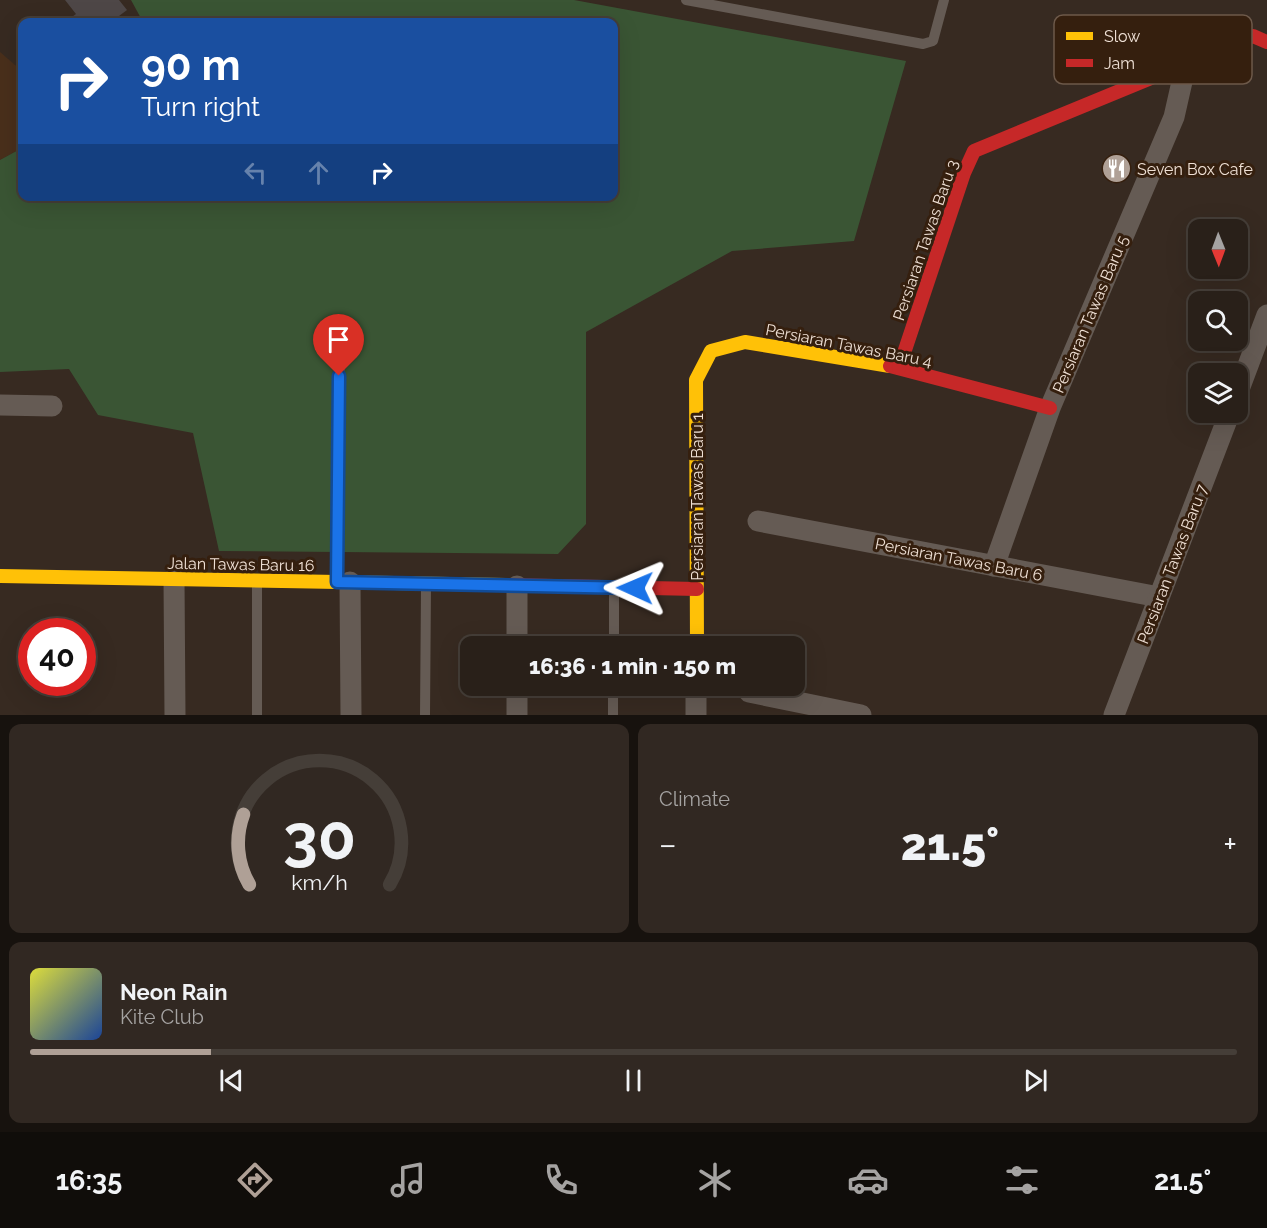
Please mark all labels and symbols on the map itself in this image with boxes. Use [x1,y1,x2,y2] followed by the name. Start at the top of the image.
[1054,15,1252,84] legend
[1104,27,1140,46] text: Slow
[1104,54,1135,73] text: Jam
[1100,153,1132,185] restaurant icon: Seven Box Cafe
[889,157,962,323] street label: Persiaran Tawas Baru 3
[1137,160,1253,179] place label: Seven Box Cafe
[1188,219,1248,279] north arrow
[1049,232,1132,396] street label: Persiaran Tawas Baru 5
[313,314,364,376] pin
[764,320,934,371] street label: Persiaran Tawas Baru 4
[688,413,707,581] street label: Persiaran Tawas Baru 1
[1133,481,1212,646] street label: Persiaran Tawas Baru 7
[874,534,1044,585] street label: Persiaran Tawas Baru 6
[167,554,315,575] street label: Jalan Tawas Baru 16
[603,556,667,620] position arrow
[18,618,96,696] speed limit sign: 40

